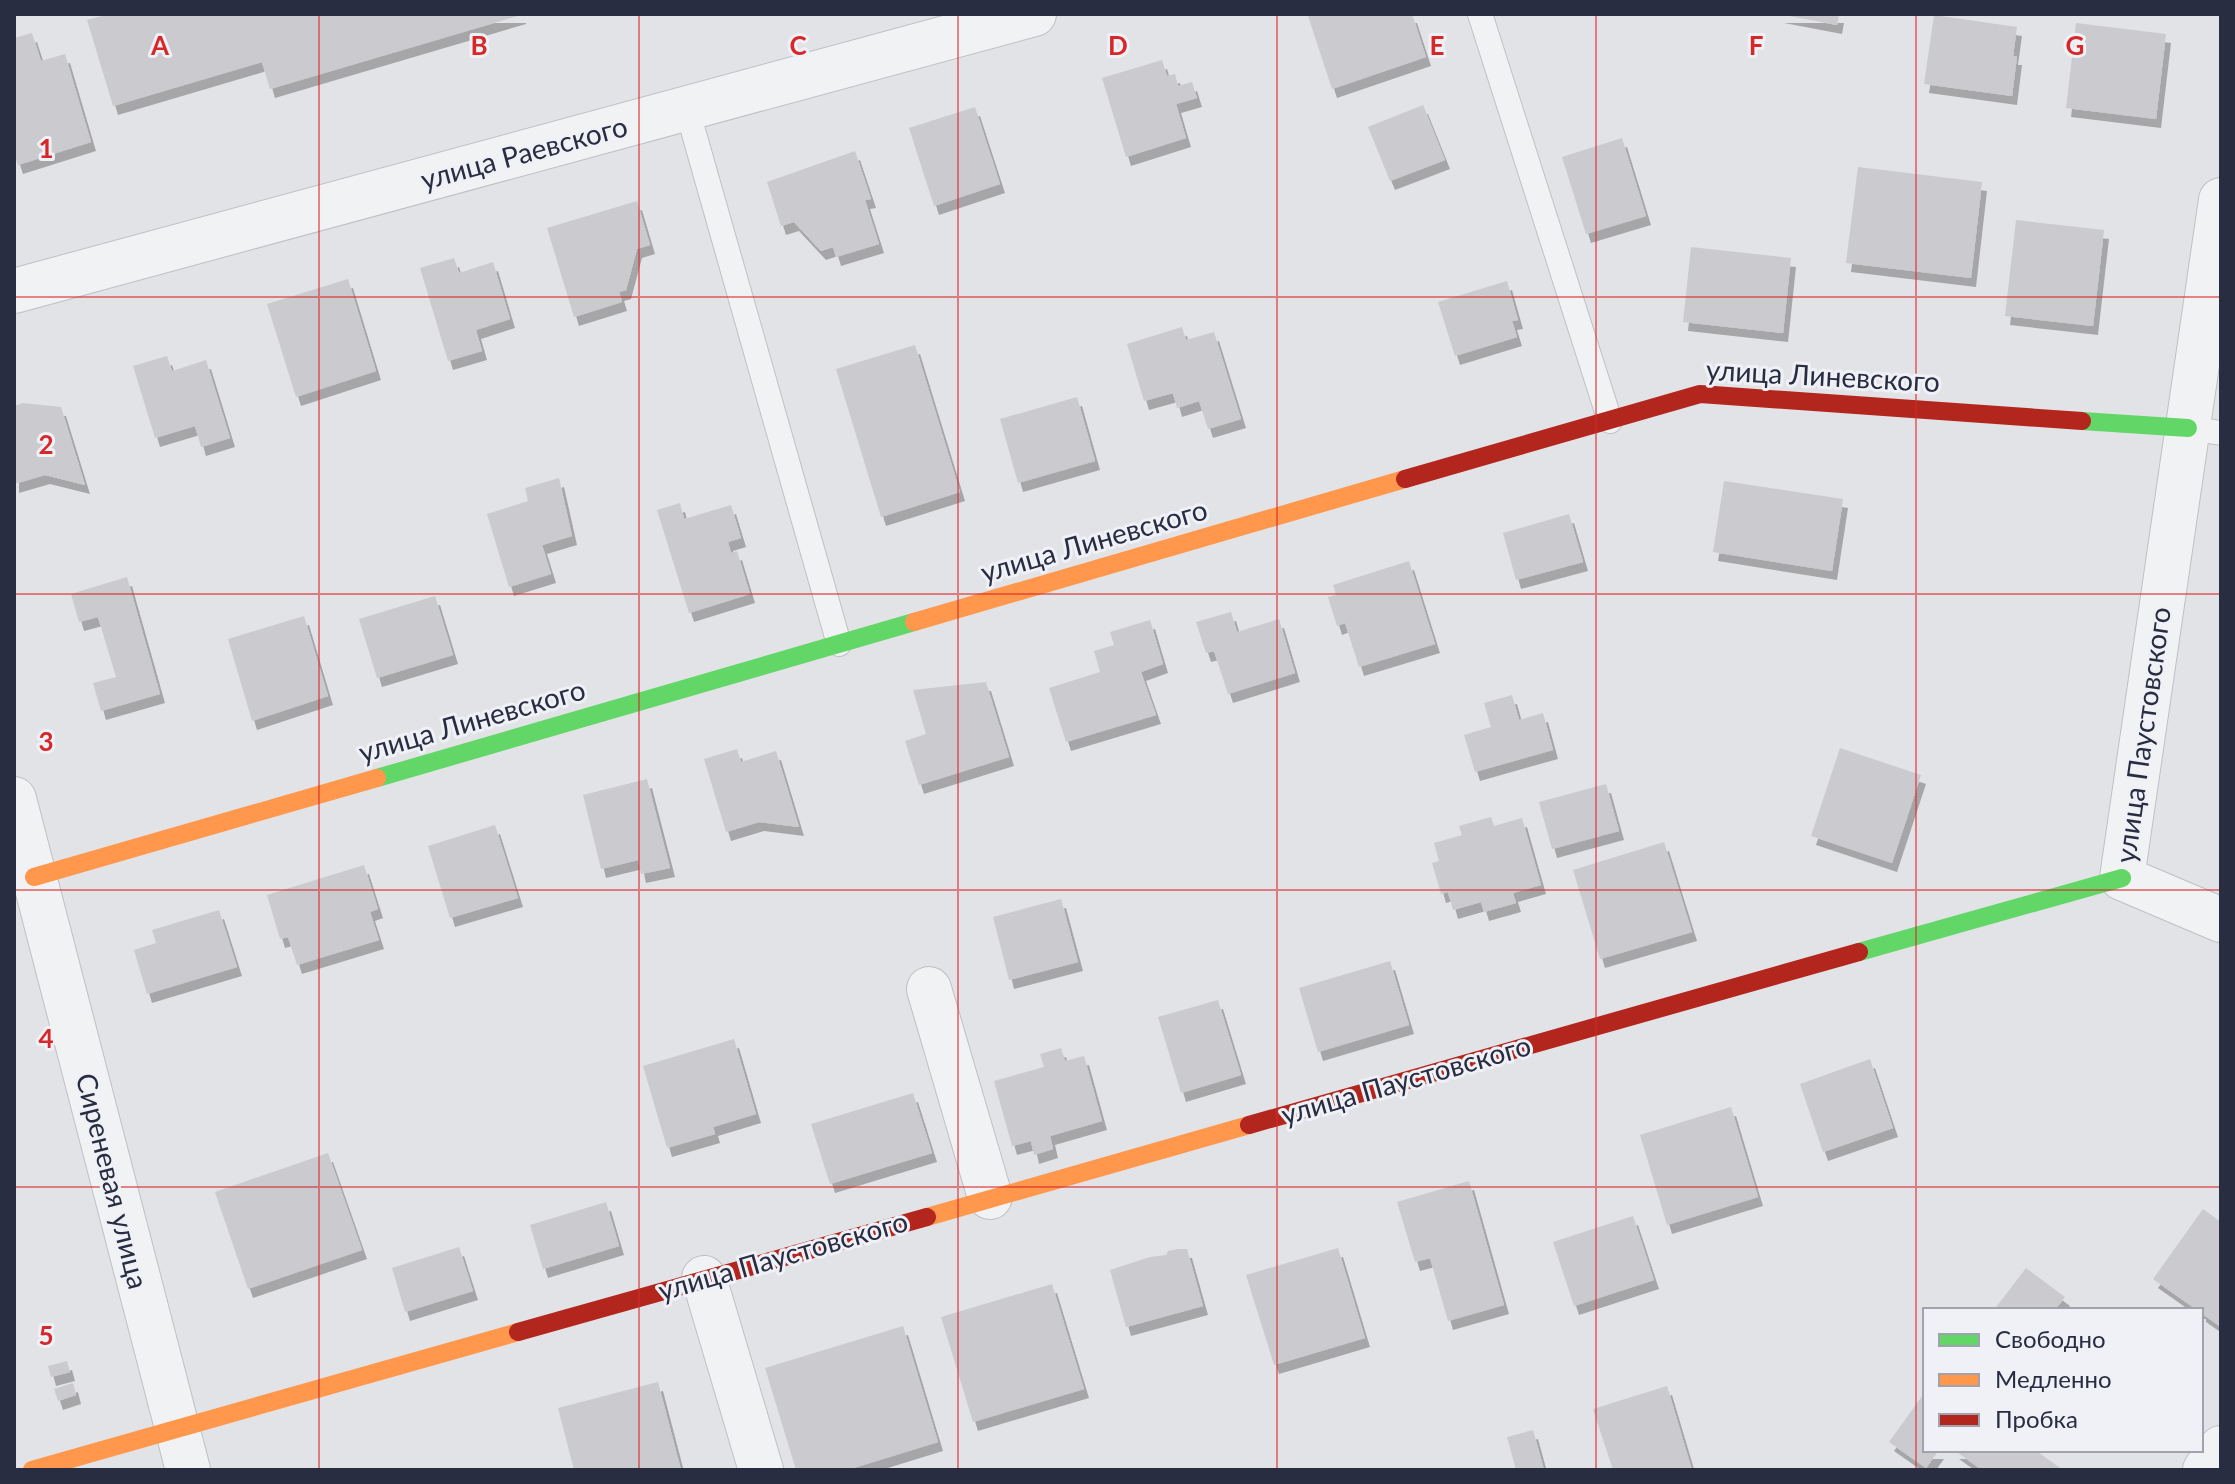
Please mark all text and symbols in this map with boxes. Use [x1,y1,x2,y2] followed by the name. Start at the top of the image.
[150,29,170,61] text: A
[470,29,488,61] text: B
[789,29,807,61] text: C
[1108,29,1128,61] text: D
[1430,29,1444,61] text: E
[1749,29,1763,61] text: F
[2066,29,2084,61] text: G
[417,108,631,196] street label: улица Раевского
[38,132,54,164] text: 1
[1705,352,1941,398] street label: улица Линевского
[38,428,54,460] text: 2
[976,491,1211,589] street label: улица Линевского
[2107,605,2177,865] street label: улица Паустовского
[354,671,589,769] street label: улица Линевского
[38,725,54,757] text: 3
[38,1022,54,1054] text: 4
[1277,1027,1534,1131] street label: улица Паустовского
[70,1069,156,1292] street label: Сиреневая улица
[654,1203,911,1307] street label: улица Паустовского
[1923,1308,2203,1452] legend
[38,1319,54,1351] text: 5
[1995,1324,2106,1353] text: Свободно
[1995,1364,2112,1393] text: Медленно
[1995,1404,2078,1433] text: Пробка

